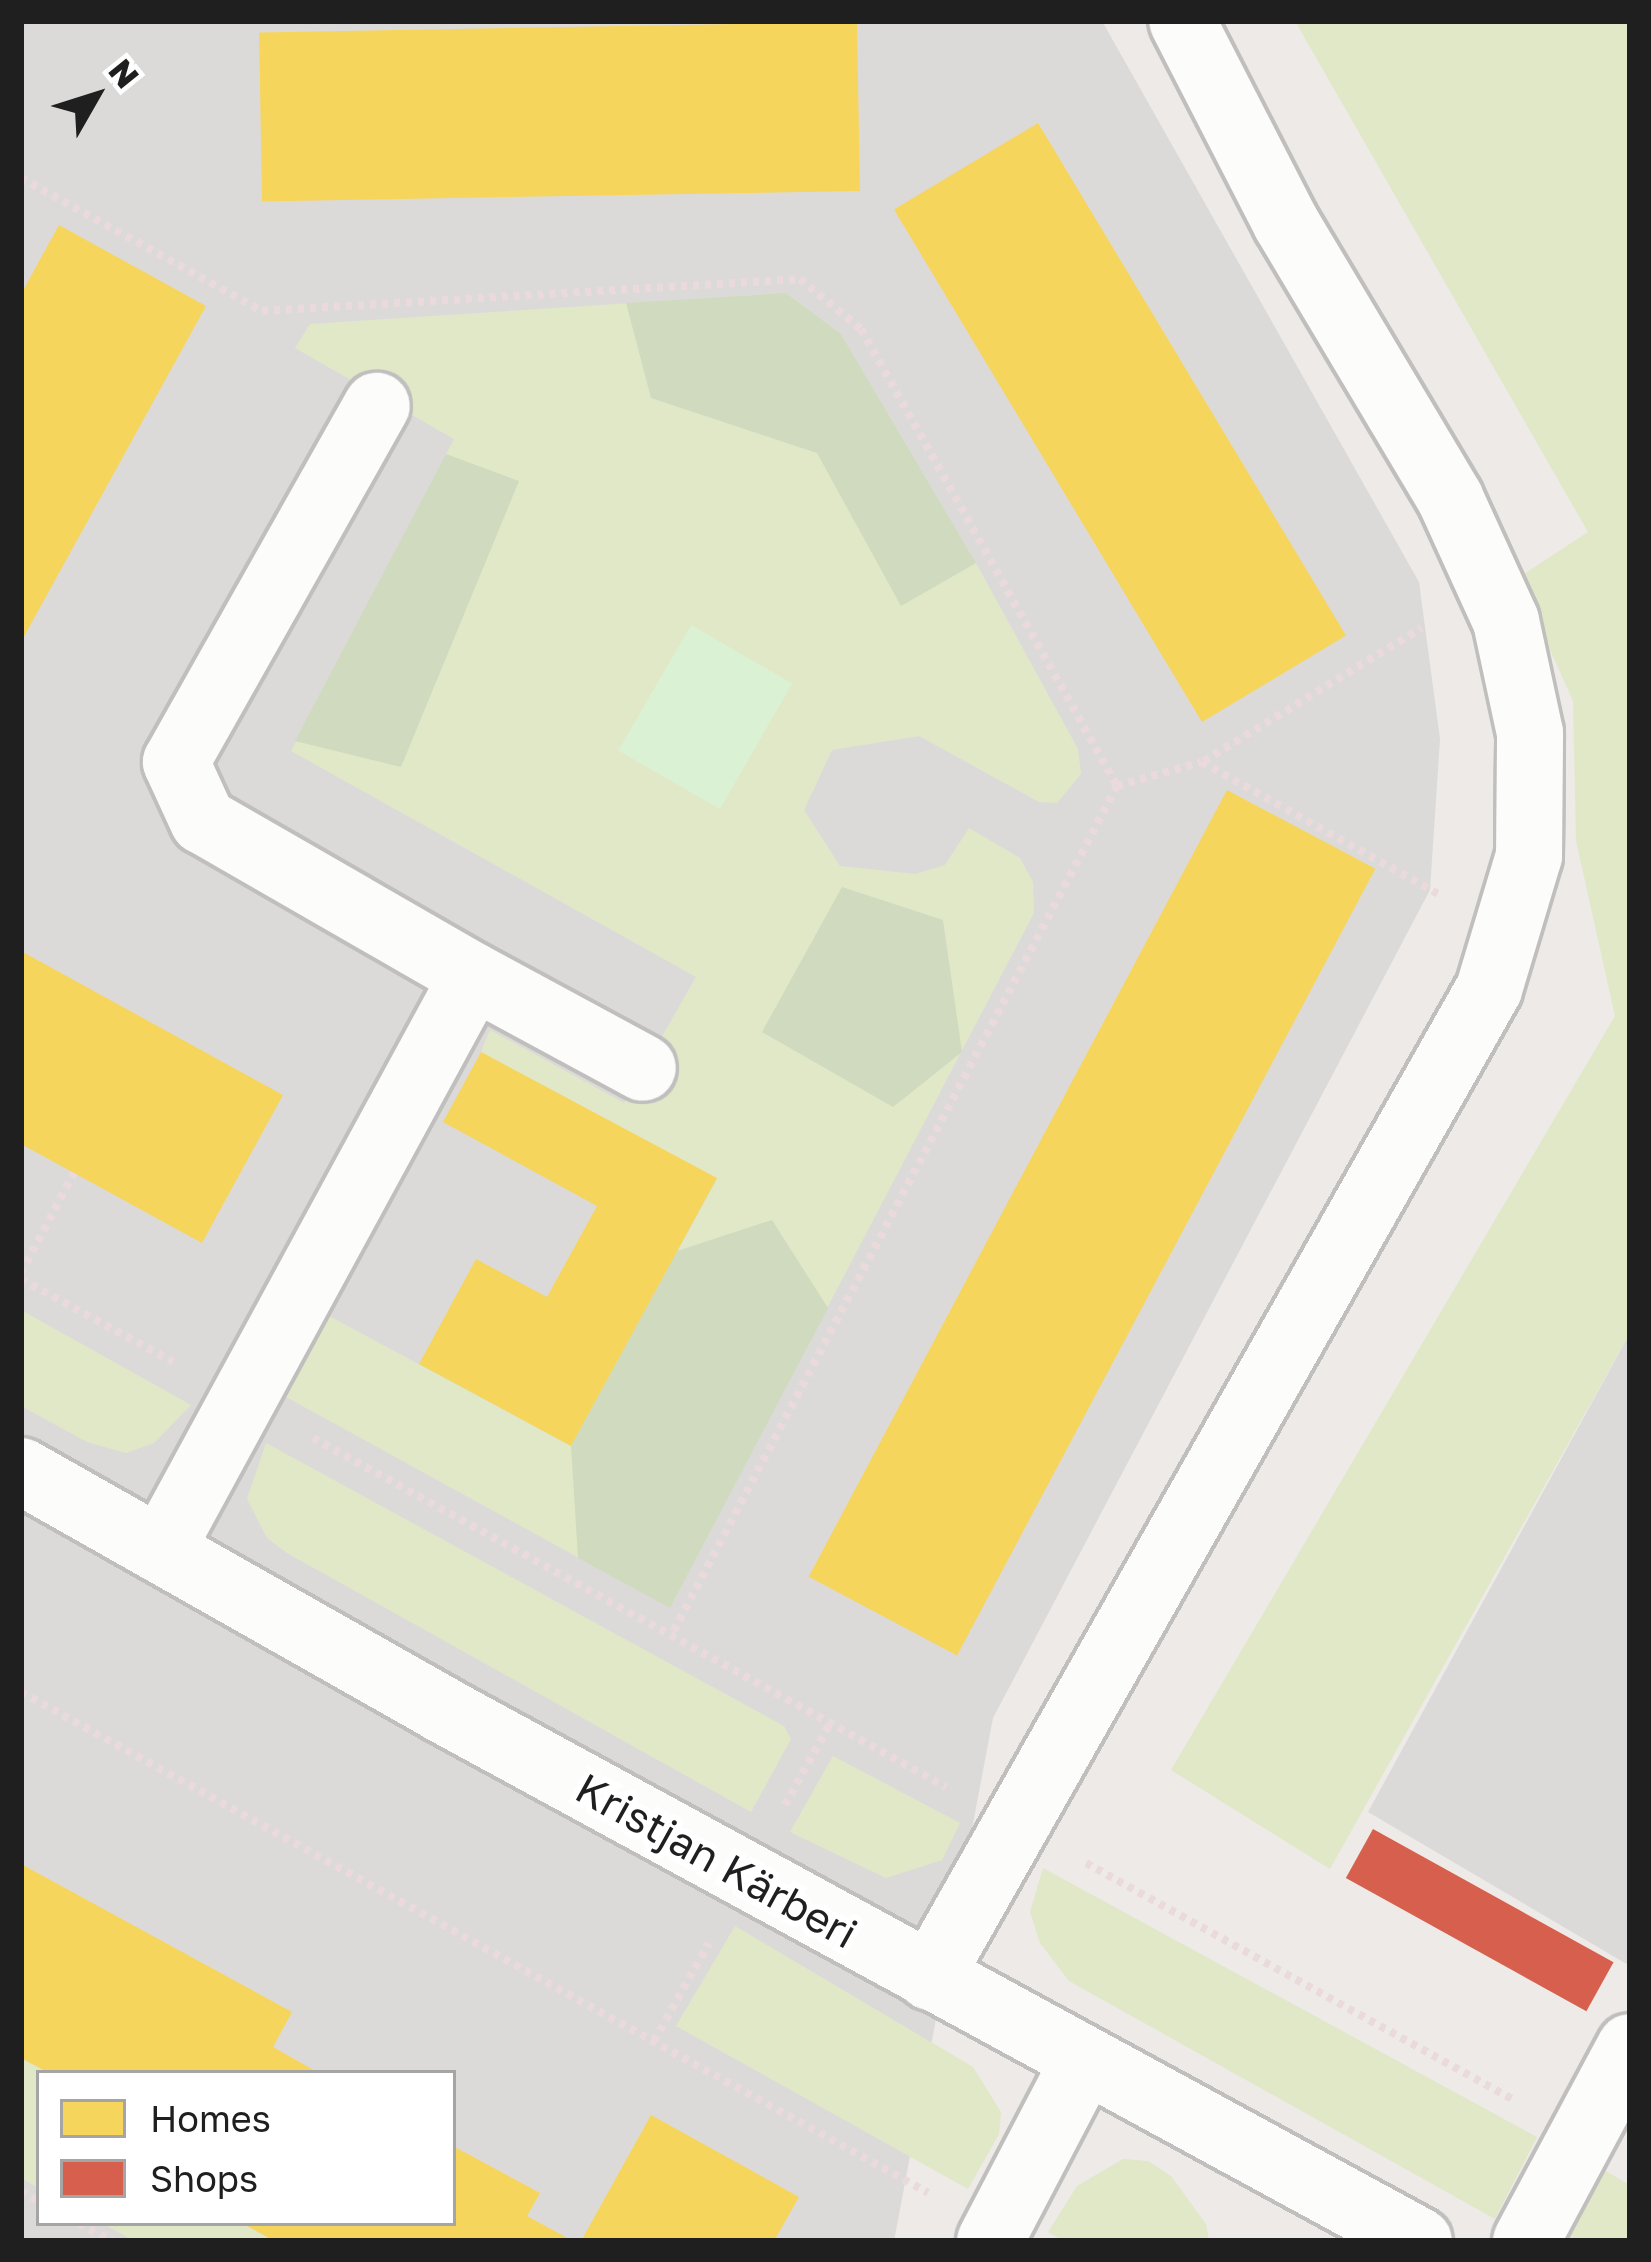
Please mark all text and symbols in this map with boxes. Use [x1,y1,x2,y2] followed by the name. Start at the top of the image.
[36,36,156,156] north arrow
[101,51,147,95] text: N
[568,1762,866,1958] street label: Kristjan Kärberi
[36,2070,456,2226] legend
[150,2097,271,2140] text: Homes
[150,2157,258,2200] text: Shops

